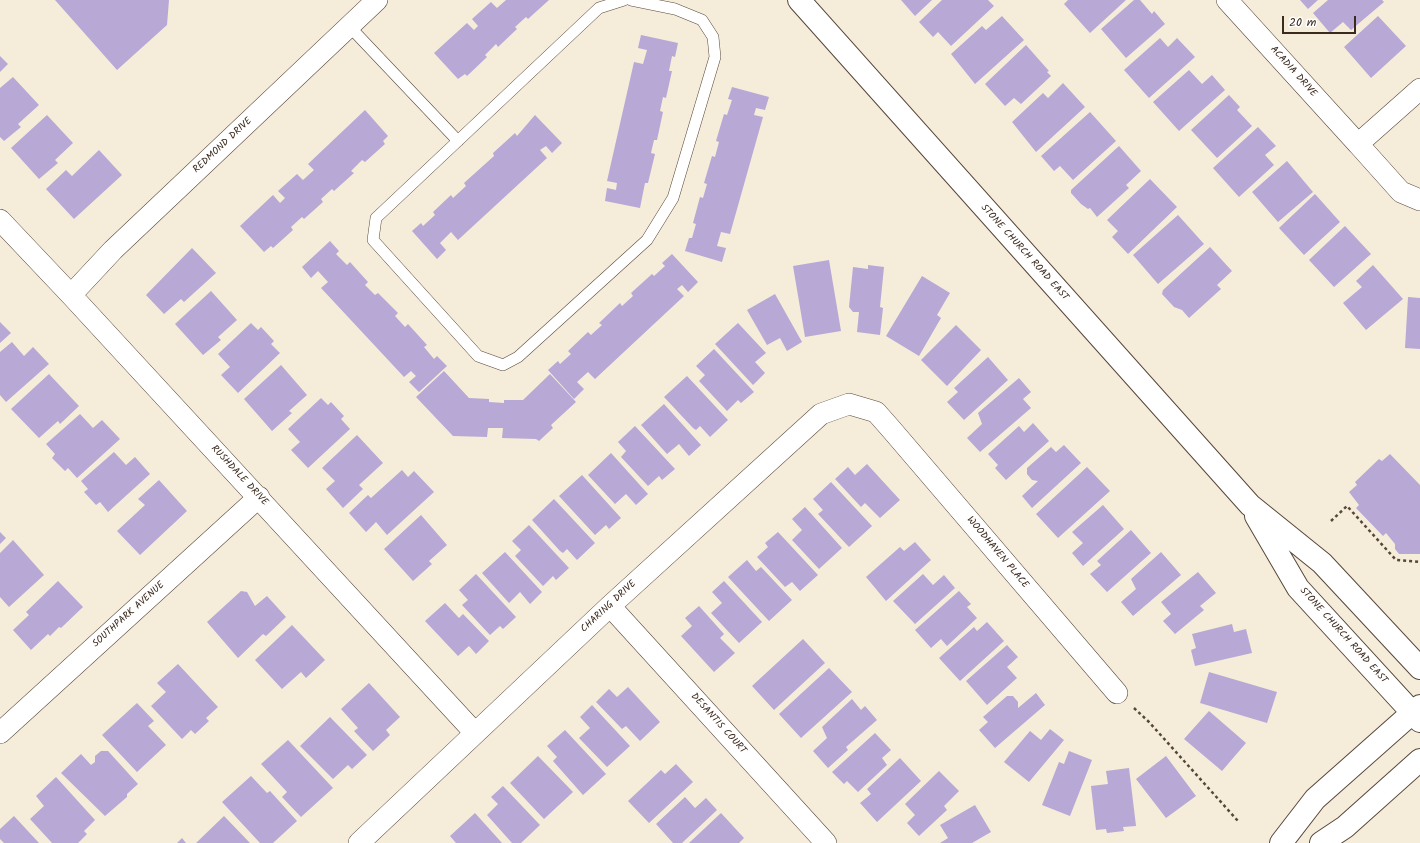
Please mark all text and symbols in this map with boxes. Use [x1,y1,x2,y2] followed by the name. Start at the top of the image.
[1284,8,1358,34] scale bar
[1289,13,1316,32] text: 20 m
[1267,44,1319,100] street label: ACADIA DRIVE
[191,116,255,176] street label: REDMOND DRIVE
[977,202,1071,304] street label: STONE CHURCH ROAD EAST
[208,443,270,509] street label: RUSHDALE DRIVE
[963,515,1031,591] street label: WOODHAVEN PLACE
[579,578,639,636] street label: CHARING DRIVE
[91,580,167,650] street label: SOUTHPARK AVENUE
[1296,585,1390,687] street label: STONE CHURCH ROAD EAST
[688,691,748,757] street label: DESANTIS COURT

